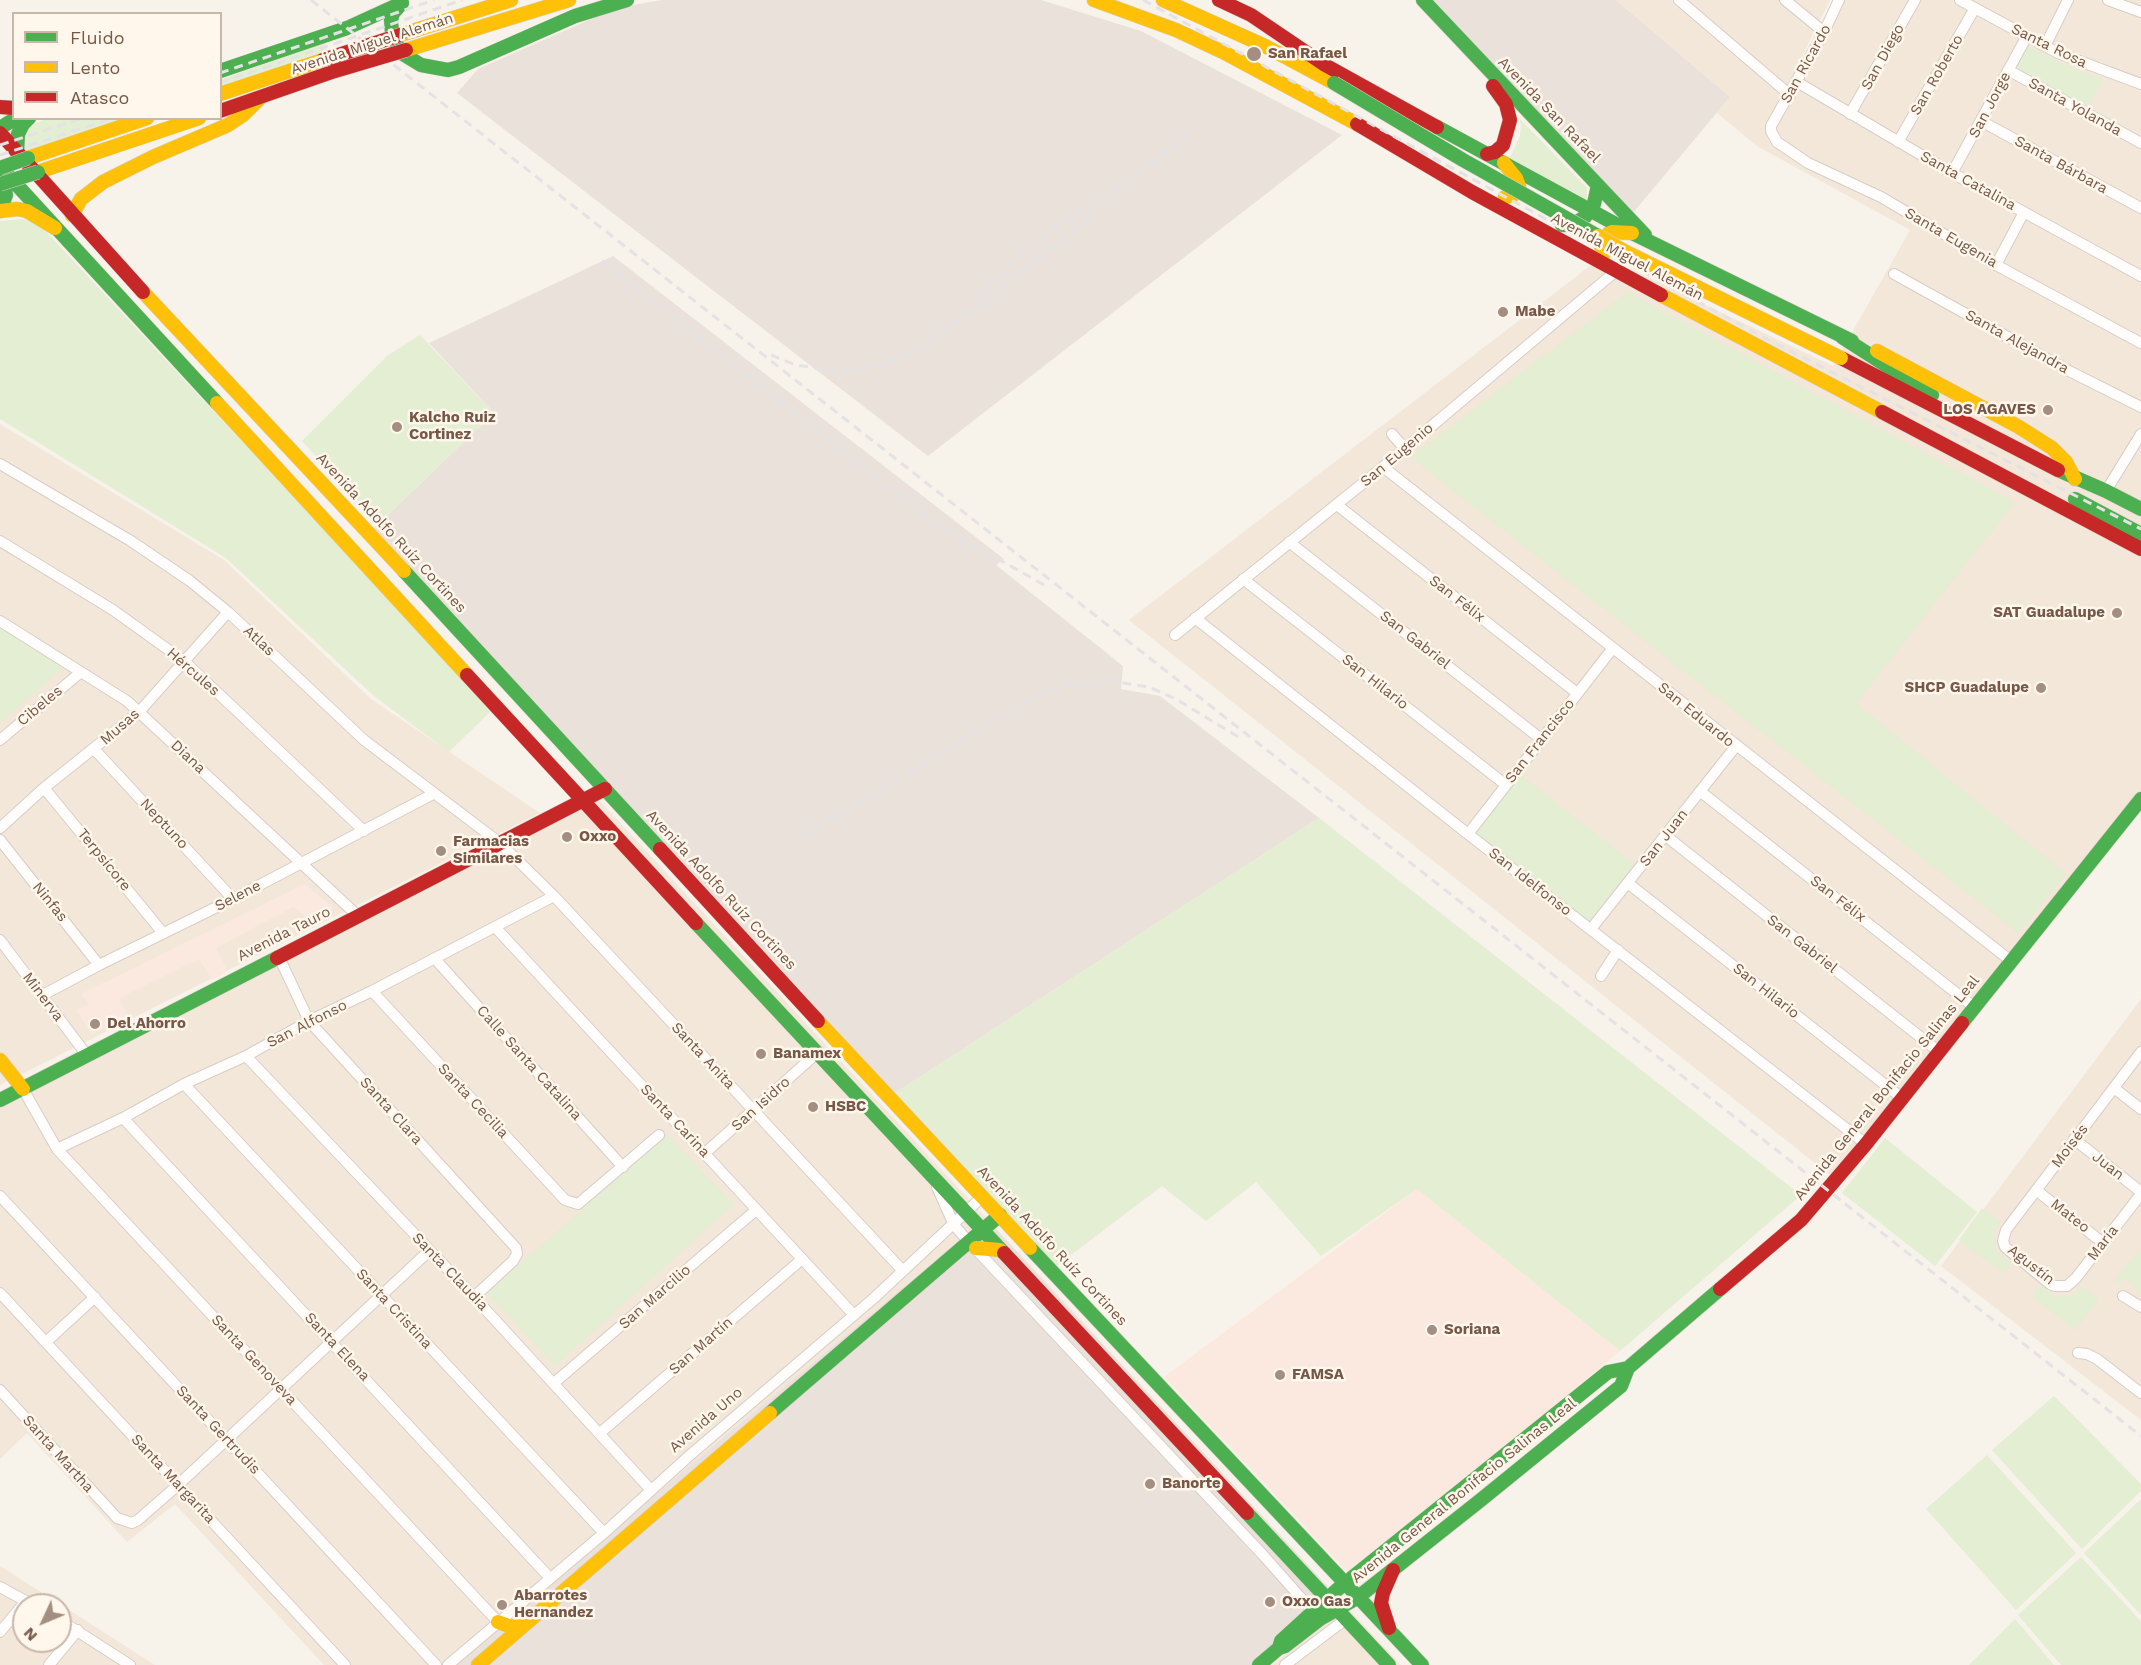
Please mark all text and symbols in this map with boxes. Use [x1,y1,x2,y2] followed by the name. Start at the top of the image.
[288,9,456,79] street label: Avenida Miguel Alemán
[12,12,222,120] legend
[2008,20,2090,72] street label: Santa Rosa
[1777,21,1835,107] street label: San Ricardo
[1858,21,1908,93] street label: San Diego
[70,27,124,48] text: Fluido
[1907,31,1967,119] street label: San Roberto
[1245,45,1263,63] marker: San Rafael
[1268,45,1347,63] place label: San Rafael
[1494,53,1604,167] street label: Avenida San Rafael
[70,57,120,78] text: Lento
[1965,69,2015,141] street label: San Jorge
[2025,74,2125,140] street label: Santa Yolanda
[70,87,129,108] text: Atasco
[2011,132,2111,198] street label: Santa Bárbara
[1917,147,2019,215] street label: Santa Catalina
[1901,204,2001,272] street label: Santa Eugenia
[1548,209,1706,305] street label: Avenida Miguel Alemán
[1515,303,1555,321] place label: Mabe
[1496,305,1510,319] marker: Mabe
[1962,306,2072,378] street label: Santa Alejandra
[1943,401,2036,419] place label: LOS AGAVES
[2041,403,2055,417] marker: LOS AGAVES
[409,409,496,444] place label: Kalcho Ruiz Cortinez
[1357,419,1437,491] street label: San Eugenio
[390,420,404,434] marker: Kalcho Ruiz Cortinez
[312,449,470,617] street label: Avenida Adolfo Ruíz Cortines
[1425,572,1489,626] street label: San Félix
[1993,604,2105,622] place label: SAT Guadalupe
[2110,606,2124,620] marker: SAT Guadalupe
[1376,607,1454,673] street label: San Gabriel
[239,622,279,660] street label: Atlas
[163,644,223,700] street label: Hércules
[1338,650,1412,714] street label: San Hilario
[1654,679,1738,751] street label: San Eduardo
[1905,679,2029,697] place label: SHCP Guadalupe
[2034,681,2048,695] marker: SHCP Guadalupe
[14,682,66,730] street label: Cibeles
[1501,695,1579,787] street label: San Francisco
[97,705,143,749] street label: Musas
[167,736,209,778] street label: Diana
[136,795,192,853] street label: Neptuno
[642,806,800,974] street label: Avenida Adolfo Ruíz Cortines
[1636,806,1692,870] street label: San Juan
[73,825,135,895] street label: Terpsícore
[579,828,616,846] place label: Oxxo
[560,830,574,844] marker: Oxxo
[453,833,529,868] place label: Farmacias Similares
[434,844,448,858] marker: Farmacias Similares
[1485,844,1575,920] street label: San Idelfonso
[1806,872,1870,926] street label: San Félix
[212,877,264,915] street label: Selene
[29,878,71,926] street label: Ninfas
[234,903,334,965] street label: Avenida Tauro
[1763,911,1841,977] street label: San Gabriel
[1729,959,1803,1023] street label: San Hilario
[19,969,67,1025] street label: Minerva
[1791,972,1983,1204] street label: Avenida General Bonifacio Salinas Leal
[264,996,350,1052] street label: San Alfonso
[473,1002,585,1124] street label: Calle Santa Catalina
[107,1015,186,1033] place label: Del Ahorro
[88,1017,102,1031] marker: Del Ahorro
[667,1019,739,1093] street label: Santa Anita
[773,1045,841,1063] place label: Banamex
[754,1047,768,1061] marker: Banamex
[434,1060,512,1142] street label: Santa Cecilia
[356,1073,426,1149] street label: Santa Clara
[728,1073,794,1135] street label: San Isidro
[636,1081,714,1161] street label: Santa Carina
[825,1098,866,1116] place label: HSBC
[806,1100,820,1114] marker: HSBC
[2048,1121,2092,1171] street label: Moisés
[2089,1148,2127,1184] street label: Juan
[973,1162,1131,1330] street label: Avenida Adolfo Ruíz Cortines
[2047,1195,2093,1237] street label: Mateo
[2084,1222,2122,1264] street label: María
[408,1229,492,1315] street label: Santa Claudia
[2004,1241,2058,1289] street label: Agustín
[615,1261,695,1333] street label: San Marcilio
[352,1265,436,1353] street label: Santa Cristina
[301,1309,373,1385] street label: Santa Elena
[207,1311,301,1409] street label: Santa Genoveva
[665,1313,737,1379] street label: San Martín
[1444,1321,1500,1339] place label: Soriana
[1425,1323,1439,1337] marker: Soriana
[1292,1366,1344,1384] place label: FAMSA
[1273,1368,1287,1382] marker: FAMSA
[172,1382,264,1478] street label: Santa Gertrudis
[666,1383,746,1457] street label: Avenida Uno
[1348,1395,1580,1587] street label: Avenida General Bonifacio Salinas Leal
[19,1412,97,1496] street label: Santa Martha
[127,1431,219,1527] street label: Santa Margarita
[1162,1475,1221,1493] place label: Banorte
[1143,1477,1157,1491] marker: Banorte
[514,1587,593,1622] place label: Abarrotes Hernandez
[12,1593,72,1653] north arrow
[1282,1593,1351,1611] place label: Oxxo Gas
[1263,1595,1277,1609] marker: Oxxo Gas
[495,1598,509,1612] marker: Abarrotes Hernandez
[19,1624,41,1645] text: N

